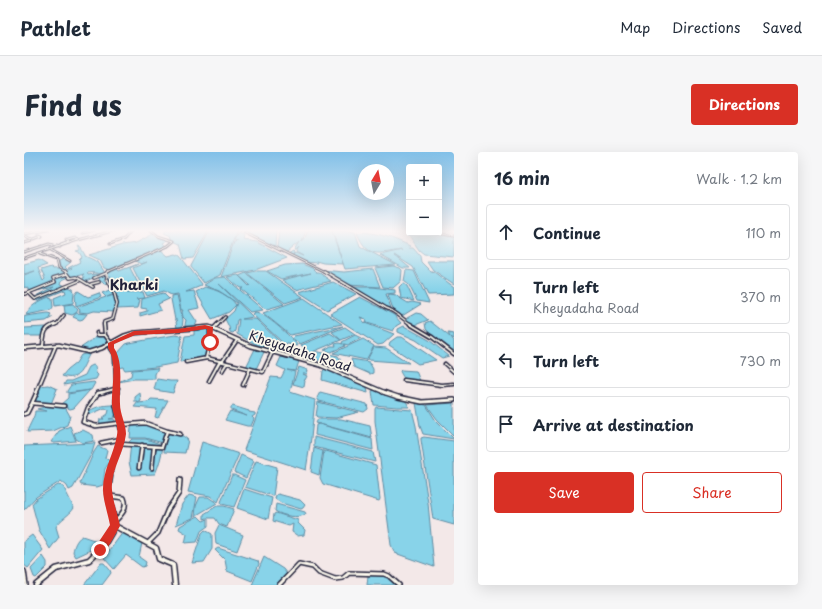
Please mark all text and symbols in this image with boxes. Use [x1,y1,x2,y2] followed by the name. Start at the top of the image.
[20,14,91,42] text: Pathlet
[620,17,650,38] text: Map
[672,17,740,38] text: Directions
[762,17,802,38] text: Saved
[24,83,122,126] text: Find us
[691,84,798,125] button: Directions
[358,164,394,200] north arrow
[406,164,442,236] map controls
[406,164,442,200] button: +
[494,165,550,191] text: 16 min
[696,169,782,188] text: Walk · 1.2 km
[406,200,442,236] button: −
[495,221,517,243] icon: ahead
[533,221,601,244] text: Continue
[746,223,781,242] text: 110 m
[110,274,158,295] district label: Kharki
[533,275,599,298] text: Turn left
[495,285,517,307] icon: left
[740,287,781,306] text: 370 m
[533,298,639,317] text: Kheyadaha Road
[247,325,354,376] street label: Kheyadaha Road
[201,333,219,351] route start
[495,349,517,371] icon: left
[533,349,599,372] text: Turn left
[740,351,781,370] text: 730 m
[495,413,517,435] icon: arrive
[533,413,694,436] text: Arrive at destination
[494,472,634,513] button: Save
[642,472,782,513] button: Share
[91,541,109,559] route end

